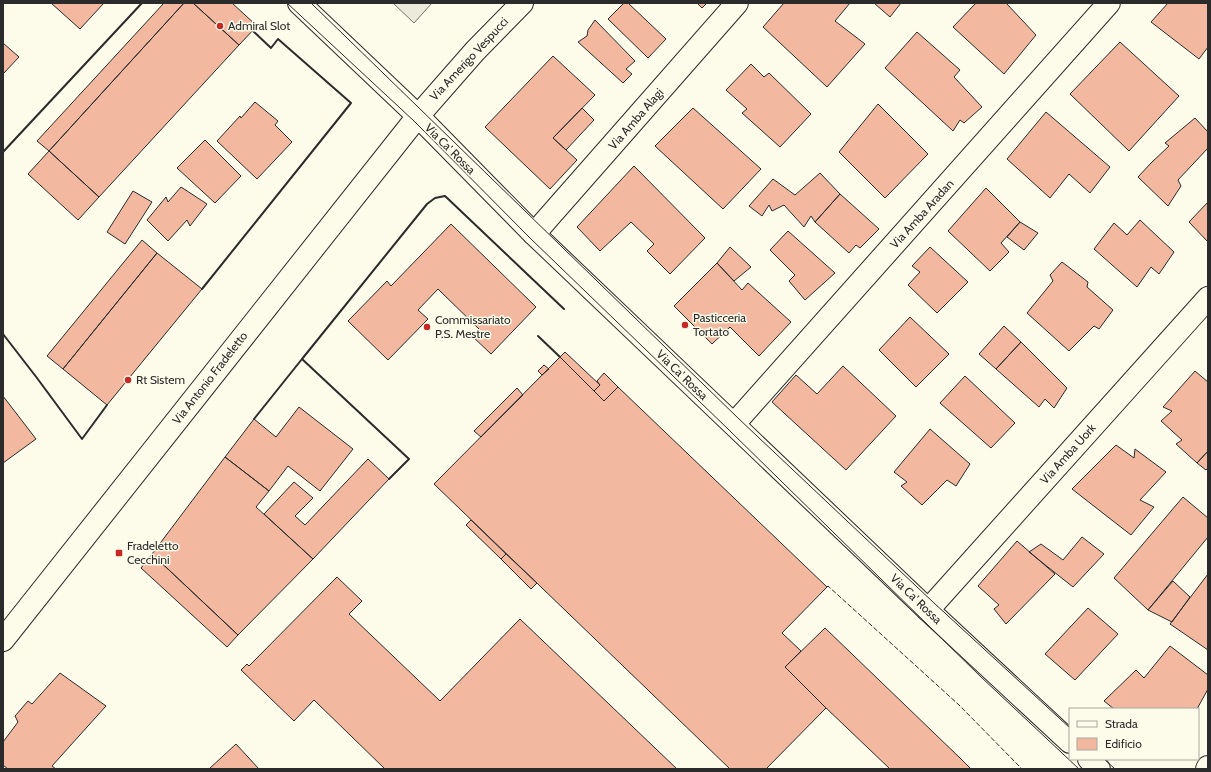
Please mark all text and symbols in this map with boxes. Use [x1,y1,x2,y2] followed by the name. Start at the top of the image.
[426,14,511,103] street label: Via Amerigo Vespucci
[228,18,290,33] place label: Admiral Slot
[215,21,225,31] marker: Admiral Slot
[605,85,666,152] street label: Via Amba Alagi
[422,120,479,177] street label: Via Ca' Rossa
[887,176,957,251] street label: Via Amba Aradan
[693,310,746,339] place label: Pasticceria Tortato
[435,312,511,341] place label: Commissariato P.S. Mestre
[680,320,690,330] marker: Pasticceria Tortato
[422,322,432,332] marker: Commissariato P.S. Mestre
[169,328,251,427] street label: Via Antonio Fradeletto
[653,346,711,403] street label: Via Ca' Rossa
[136,372,185,387] place label: Rt Sistem
[123,375,133,385] marker: Rt Sistem
[1037,420,1099,487] street label: Via Amba Uork
[127,538,179,567] place label: Fradeletto Cecchini
[114,548,124,558] marker: Fradeletto Cecchini
[887,570,945,627] street label: Via Ca' Rossa
[1069,708,1199,760] legend
[1105,716,1138,731] text: Strada
[1105,736,1142,751] text: Edificio

